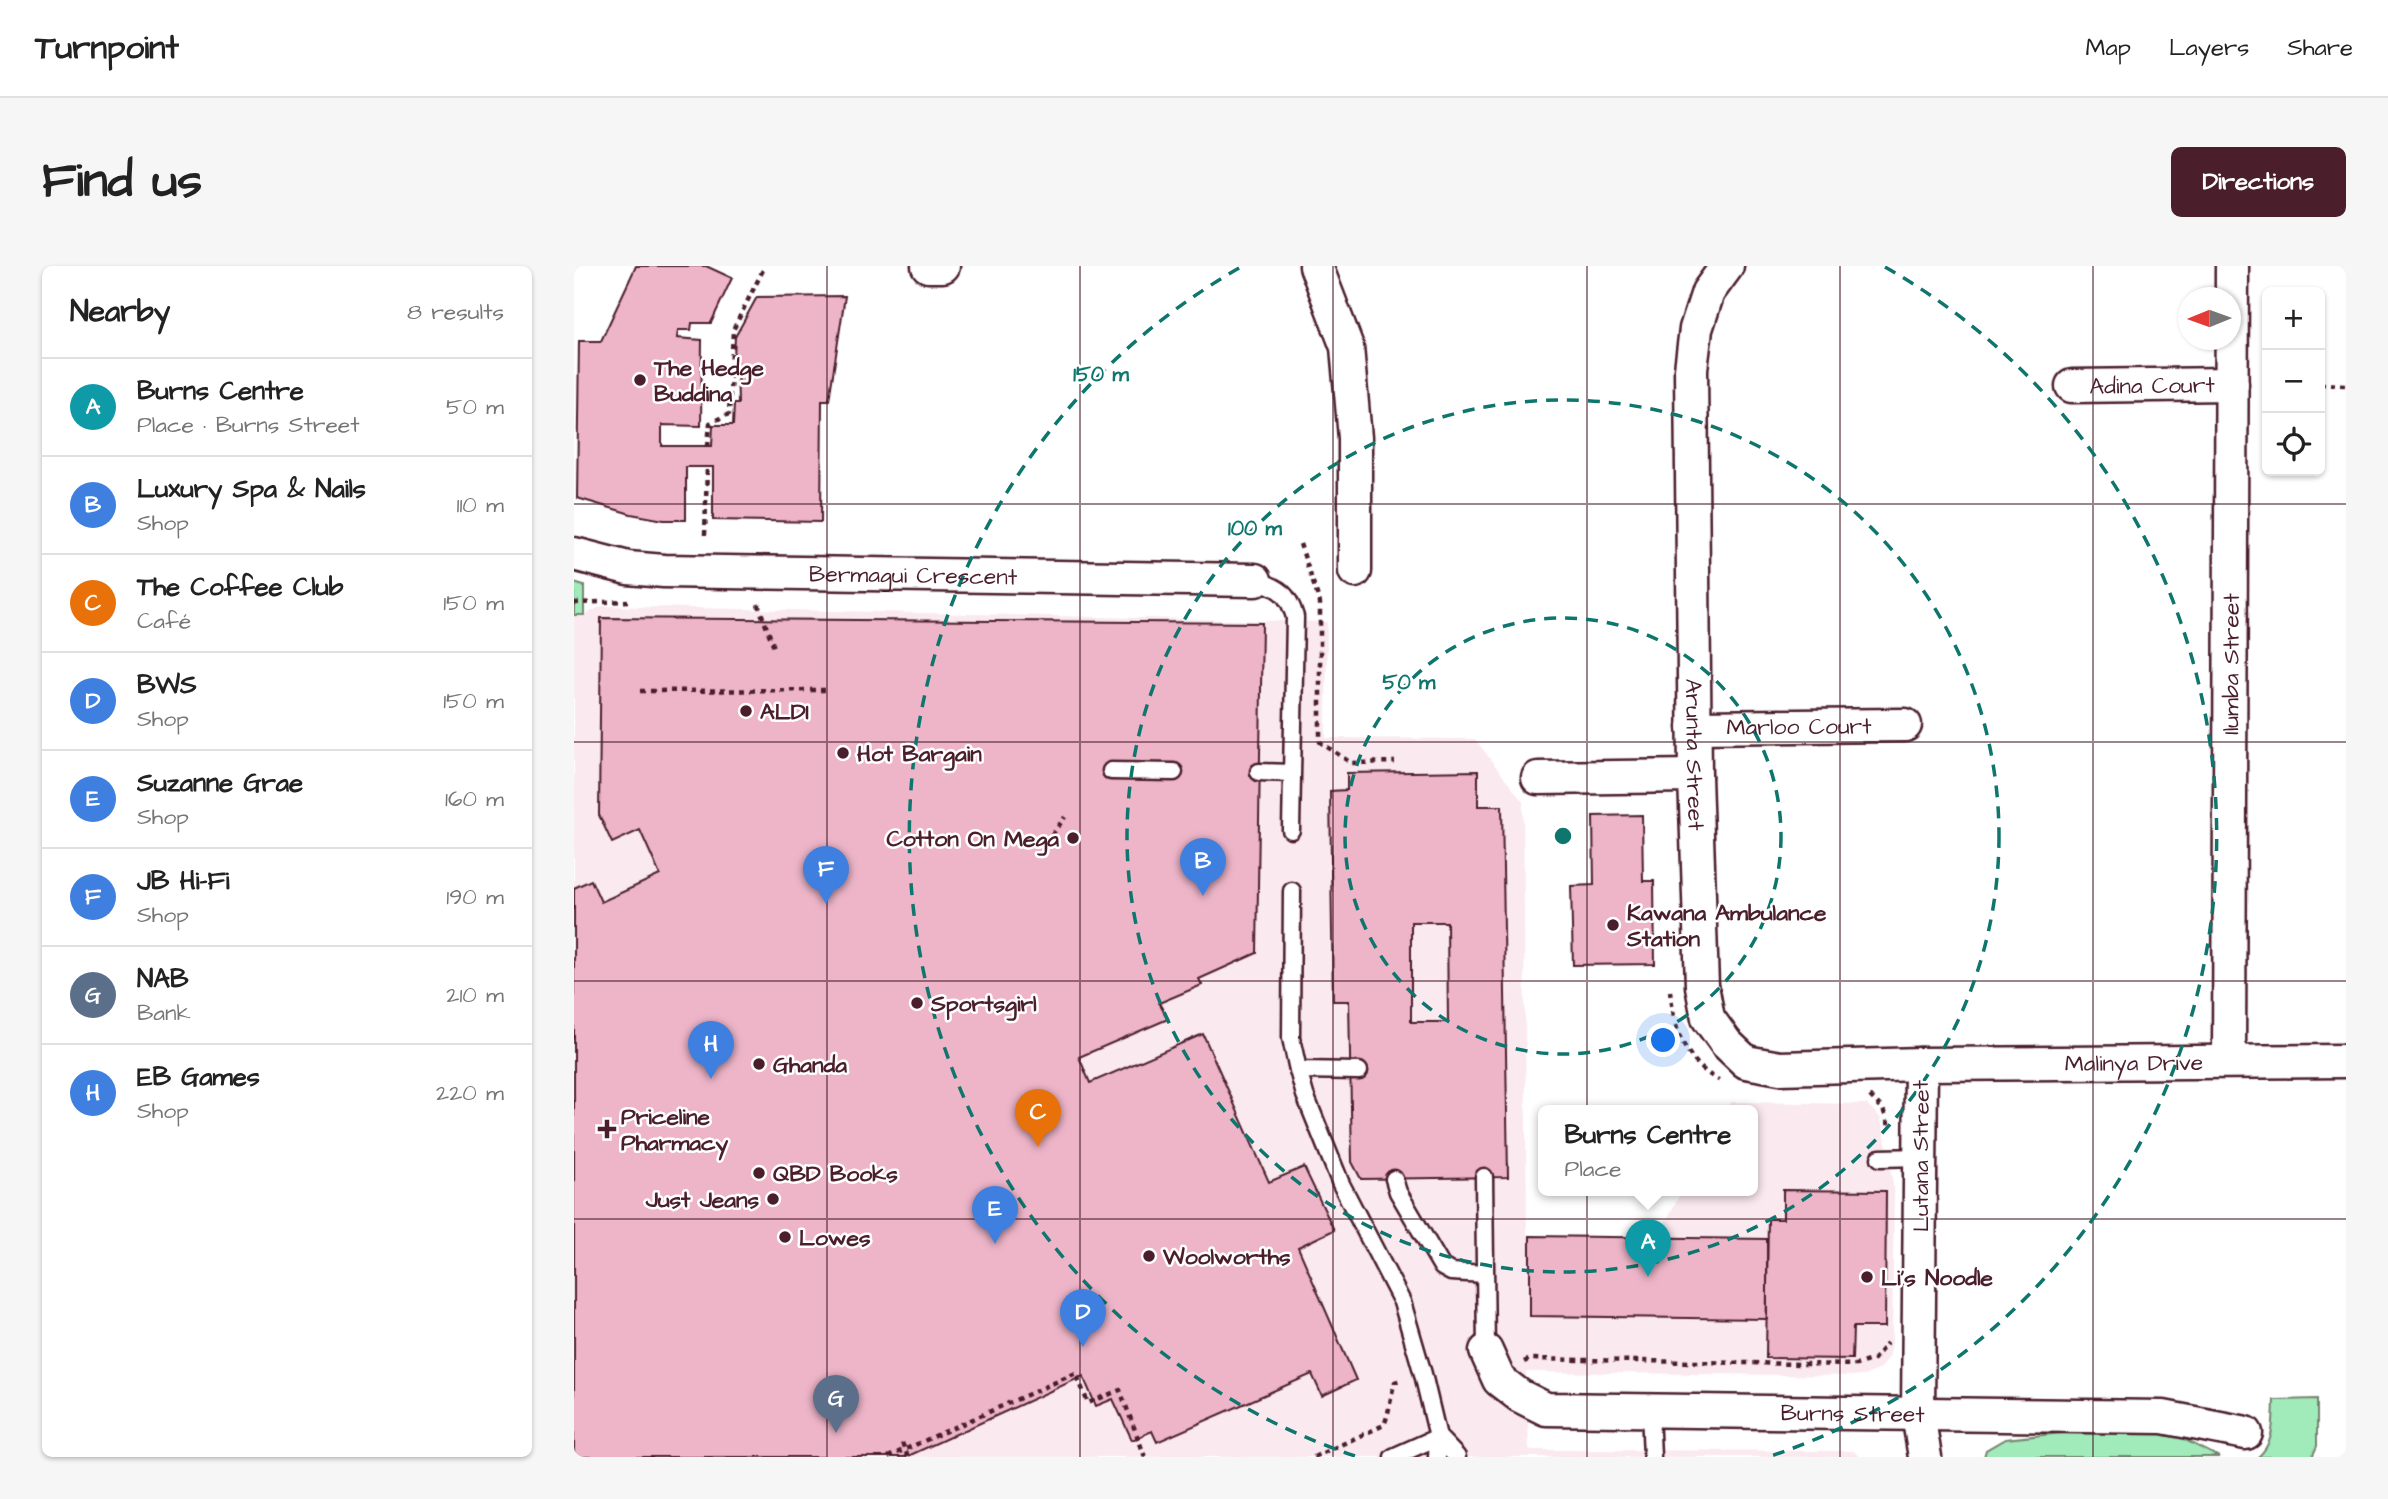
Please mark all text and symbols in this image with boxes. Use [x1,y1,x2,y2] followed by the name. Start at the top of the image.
[35,25,179,71] text: Turnpoint
[2086,31,2131,65] text: Map
[2169,31,2249,65] text: Layers
[2287,31,2353,65] text: Share
[2171,147,2346,217] button: Directions
[42,148,202,216] text: Find us
[2178,287,2241,350] north arrow
[2262,287,2325,476] map controls
[2262,287,2325,350] button: +
[70,291,170,333] text: Nearby
[407,296,504,328] text: 8 results
[2262,350,2325,413] button: −
[653,352,764,410] place label: The Hedge Buddina
[1073,360,1129,389] text: 150 m
[2089,369,2216,403] street label: Adina Court
[632,372,648,388] marker: The Hedge Buddina
[137,373,304,409] text: Burns Centre
[86,391,100,423] text: A
[446,391,504,423] text: 50 m
[137,409,360,441] text: Place · Burns Street
[2262,413,2325,476] button: locate
[137,471,366,507] text: Luxury Spa & Nails
[85,489,101,521] text: B
[456,489,504,521] text: 110 m
[137,507,189,539] text: Shop
[1228,514,1283,543] text: 100 m
[809,558,1018,593] street label: Bermagui Crescent
[137,569,343,605] text: The Coffee Club
[85,587,101,619] text: C
[443,587,504,619] text: 150 m
[2215,592,2248,735] street label: Ilumba Street
[137,605,191,637] text: Café
[137,667,197,703] text: BWS
[1383,668,1436,697] text: 50 m
[1677,678,1712,832] street label: Arunta Street
[86,685,100,717] text: D
[443,685,504,717] text: 150 m
[760,696,809,728] place label: ALDI
[137,703,189,735] text: Shop
[738,703,754,719] marker: ALDI
[1726,710,1872,744] street label: Marloo Court
[857,738,982,771] place label: Hot Bargain
[835,745,851,761] marker: Hot Bargain
[137,765,303,801] text: Suzanne Grae
[86,783,100,815] text: E
[445,783,504,815] text: 160 m
[137,801,189,833] text: Shop
[886,823,1059,856] place label: Cotton On Mega
[1551,824,1575,848] centre of rings
[1065,830,1081,846] marker: Cotton On Mega
[1180,838,1226,896] pin: B
[803,846,849,904] pin: F
[137,863,229,899] text: JB Hi-Fi
[85,881,101,913] text: F
[446,881,504,913] text: 190 m
[1626,897,1827,955] place label: Kawana Ambulance Station
[137,899,189,931] text: Shop
[1605,917,1621,933] marker: Kawana Ambulance Station
[137,961,188,997] text: NAB
[85,979,101,1011] text: G
[446,979,504,1011] text: 210 m
[930,988,1037,1021] place label: Sportsgirl
[909,995,925,1011] marker: Sportsgirl
[137,997,191,1029] text: Bank
[688,1021,734,1079] pin: H
[1646,1023,1680,1057] your location
[2065,1047,2203,1081] street label: Malinya Drive
[773,1049,847,1081] place label: Ghanda
[751,1056,767,1072] marker: Ghanda
[137,1059,260,1095] text: EB Games
[86,1077,100,1109] text: H
[436,1077,504,1109] text: 220 m
[1905,1079,1937,1232] street label: Lutana Street
[1015,1089,1061,1147] pin: C
[137,1095,189,1127] text: Shop
[621,1101,729,1161] place label: Priceline Pharmacy
[1538,1105,1758,1196] popup
[1565,1117,1731,1153] text: Burns Centre
[599,1121,615,1137] marker: Priceline Pharmacy
[1565,1153,1622,1185] text: Place
[773,1158,898,1190] place label: QBD Books
[751,1165,767,1181] marker: QBD Books
[645,1184,759,1216] place label: Just Jeans
[972,1186,1018,1244] pin: E
[765,1191,781,1207] marker: Just Jeans
[1625,1219,1671,1277] pin: A
[799,1222,871,1254] place label: Lowes
[777,1229,793,1245] marker: Lowes
[1162,1241,1291,1273] place label: Woolworths
[1141,1248,1157,1264] marker: Woolworths
[1881,1262,1994,1294] place label: Li's Noodle
[1859,1269,1875,1285] marker: Li's Noodle
[1060,1289,1106,1347] pin: D
[813,1375,859,1433] pin: G
[1780,1397,1926,1431] street label: Burns Street

